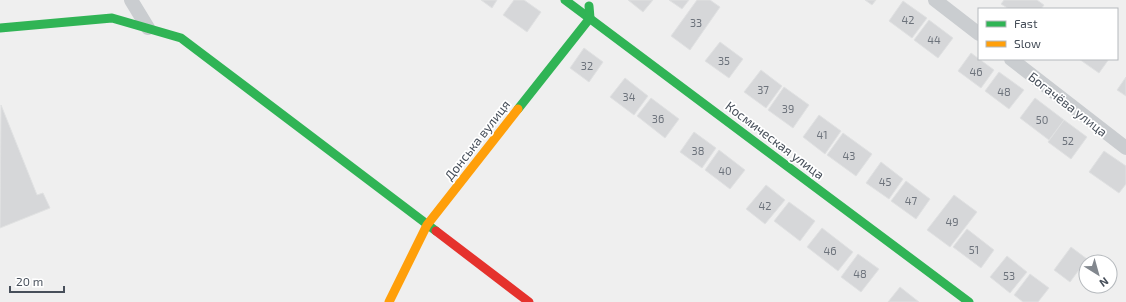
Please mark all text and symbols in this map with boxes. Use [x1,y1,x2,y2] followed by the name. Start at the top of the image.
[978,8,1118,60] legend
[902,13,914,26] house number: 42
[690,16,702,29] house number: 33
[1014,16,1038,30] text: Fast
[927,33,941,46] house number: 44
[1014,36,1041,50] text: Slow
[718,54,730,67] house number: 35
[581,59,593,72] house number: 32
[969,65,983,78] house number: 46
[1025,68,1111,140] street label: Богачёва улица
[757,83,769,96] house number: 37
[997,85,1011,98] house number: 48
[623,90,636,103] house number: 34
[441,97,513,183] street label: Донська вулиця
[722,98,828,182] street label: Космическая улица
[782,102,794,115] house number: 39
[652,112,664,125] house number: 36
[1036,113,1048,126] house number: 50
[816,128,828,141] house number: 41
[1062,134,1074,147] house number: 52
[692,144,704,157] house number: 38
[843,149,855,162] house number: 43
[718,164,732,177] house number: 40
[879,175,891,188] house number: 45
[905,194,918,207] house number: 47
[759,199,771,212] house number: 42
[945,215,959,228] house number: 49
[969,243,979,256] house number: 51
[823,244,837,257] house number: 46
[1078,254,1118,294] north arrow
[853,267,867,280] house number: 48
[10,268,64,294] scale bar
[1003,269,1015,282] house number: 53
[16,274,43,288] text: 20 m
[1097,275,1111,290] text: N

